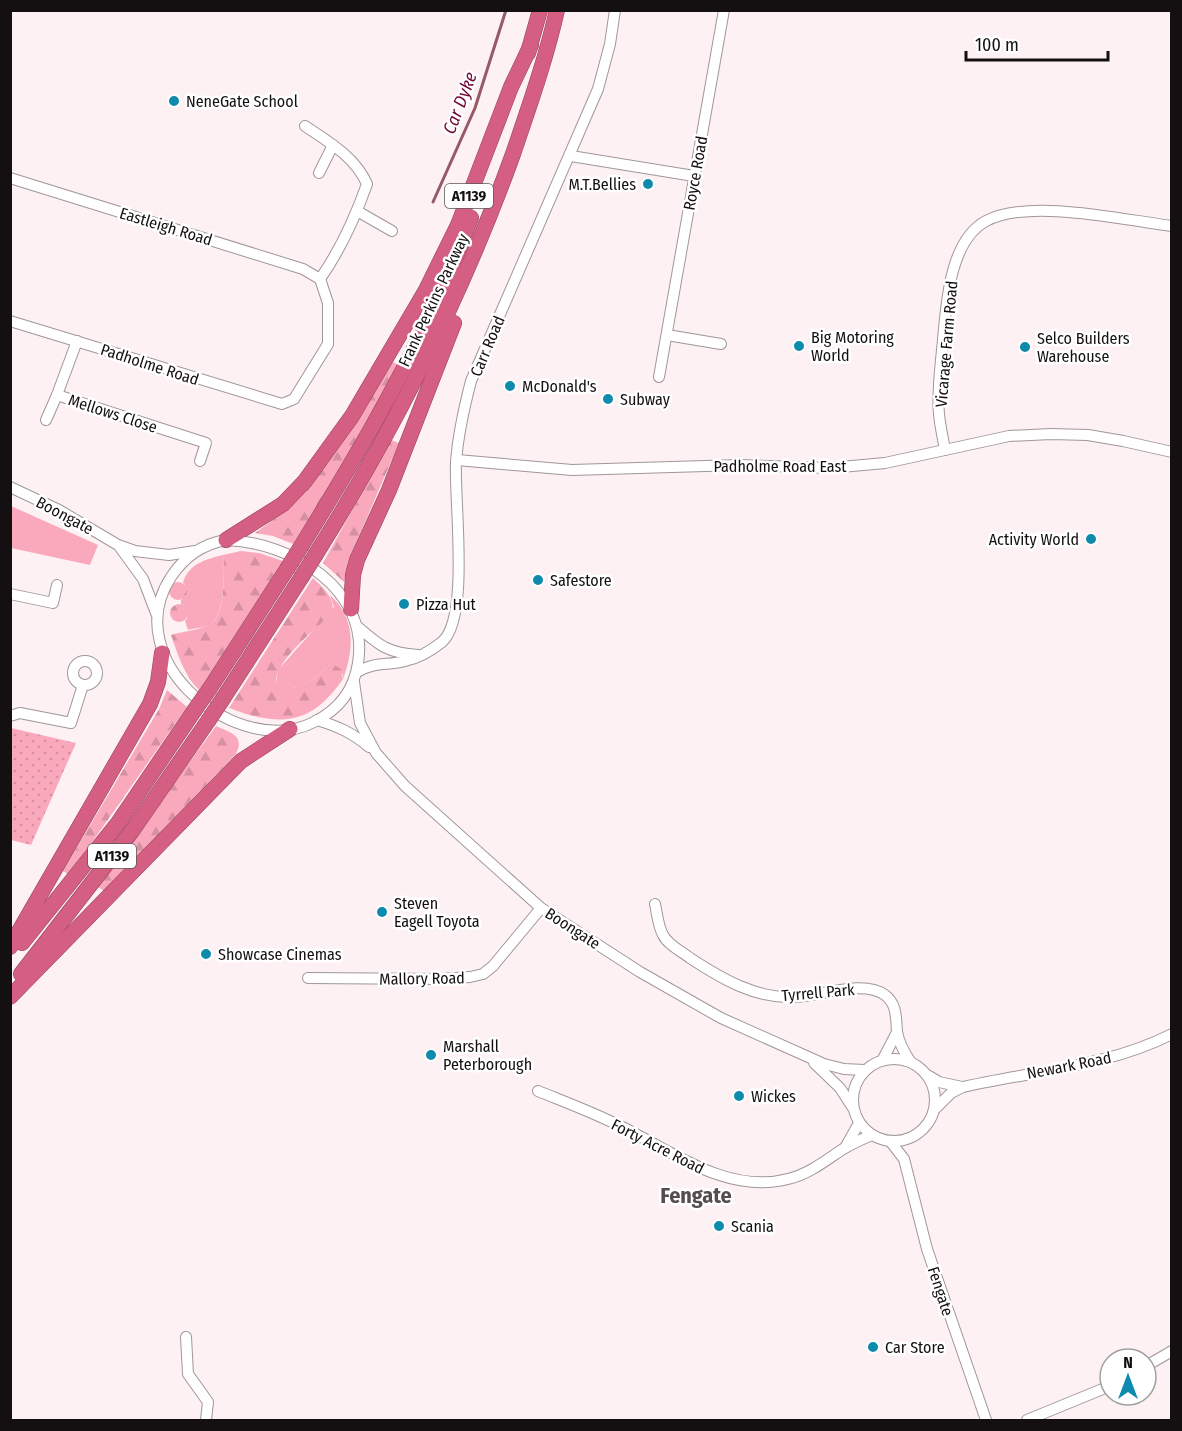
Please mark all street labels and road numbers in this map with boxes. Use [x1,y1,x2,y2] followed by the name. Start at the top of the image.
[680,134,711,212] street label: Royce Road
[445,184,493,208] road number: A1139
[117,203,214,250] street label: Eastleigh Road
[394,230,473,370] street label: Frank Perkins Parkway
[931,280,962,408] street label: Vicarage Farm Road
[466,313,509,379] street label: Carr Road
[98,340,201,389] street label: Padholme Road
[66,390,160,437] street label: Mellows Close
[713,457,847,476] street label: Padholme Road East
[33,493,97,538] street label: Boongate
[88,844,136,868] road number: A1139
[542,904,604,953] street label: Boongate
[379,968,465,989] street label: Mallory Road
[781,980,856,1005] street label: Tyrrell Park
[1025,1048,1113,1083] street label: Newark Road
[608,1115,707,1178] street label: Forty Acre Road
[924,1264,957,1318] street label: Fengate

